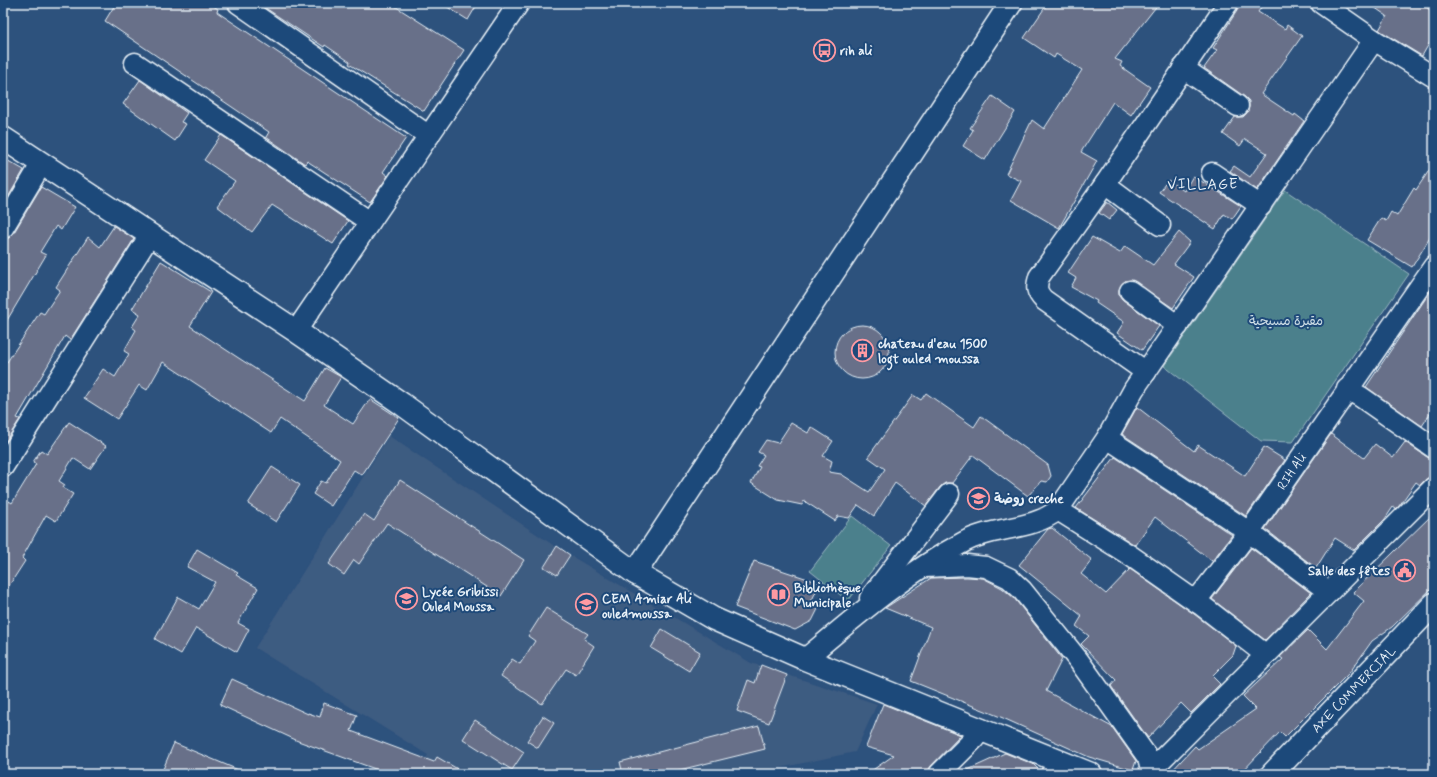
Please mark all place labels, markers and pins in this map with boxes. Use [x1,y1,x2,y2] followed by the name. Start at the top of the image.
[812,37,838,63] bus stop icon: rih ali
[840,43,873,60] place label: rih ali
[877,336,988,371] place label: chateau d'eau 1500 logt ouled moussa
[849,337,875,363] building icon: chateau d'eau 1500 logt ouled moussa
[966,485,992,511] school or university icon: روضة creche
[994,491,1064,508] place label: روضة creche
[1392,557,1418,583] public building icon: Salle des fêtes
[1308,563,1390,580] place label: Salle des fêtes
[794,580,861,612] place label: Bibliothèque Municipale
[765,581,791,607] library icon: Bibliothèque Municipale
[422,584,498,616] place label: Lycée Gribissi Ouled Moussa
[393,585,419,611] school or university icon: Lycée Gribissi Ouled Moussa
[602,591,692,623] place label: CEM Amiar Ali ouledmoussa
[574,592,600,618] school or university icon: CEM Amiar Ali ouledmoussa

